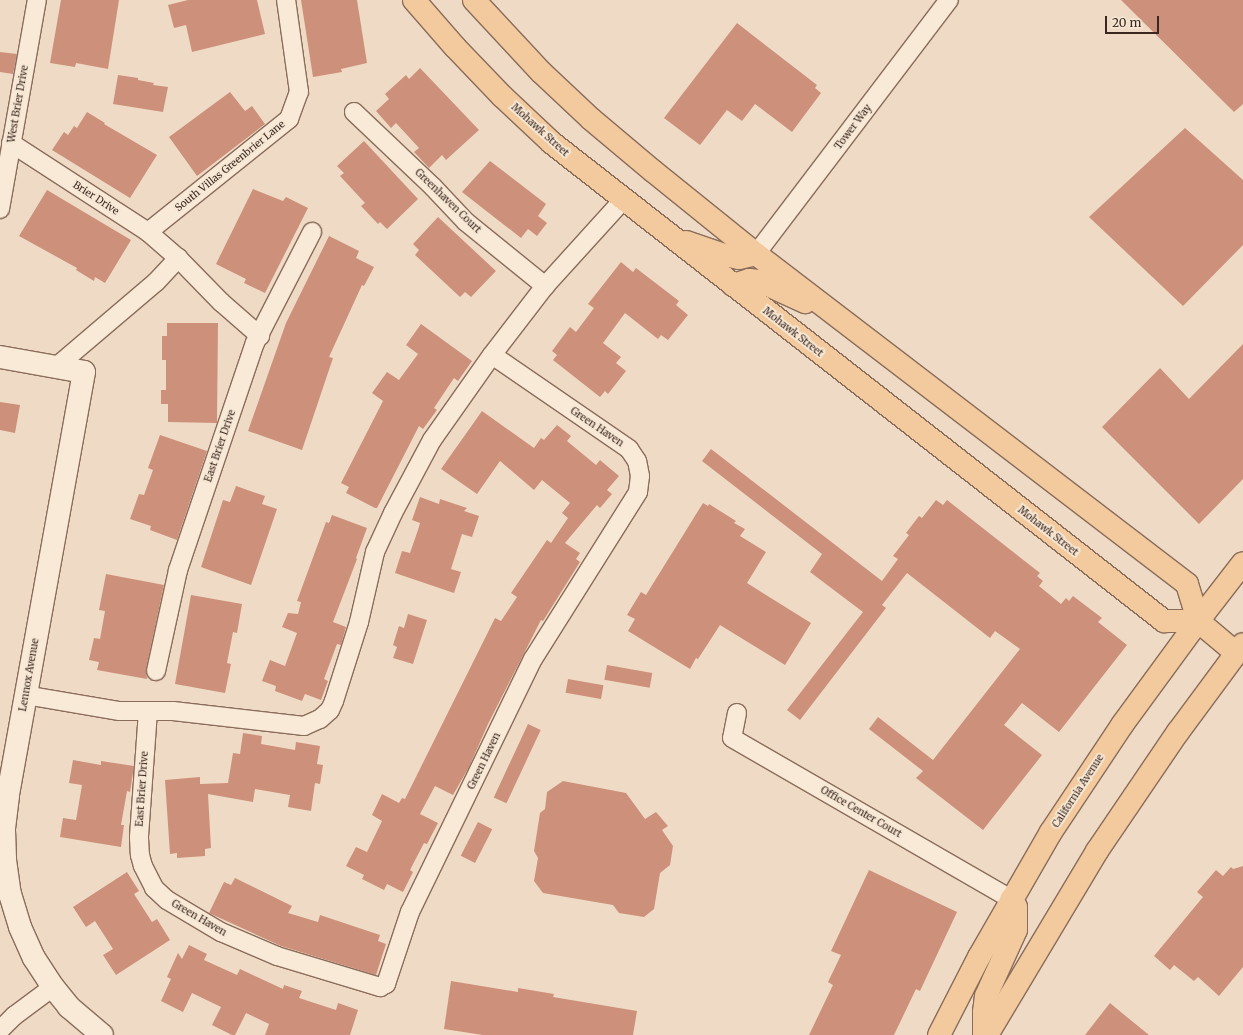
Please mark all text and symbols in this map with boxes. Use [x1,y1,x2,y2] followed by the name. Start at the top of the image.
[1107,8,1161,34] scale bar
[1112,15,1141,30] text: 20 m
[5,64,31,144] street label: West Brier Drive
[509,101,571,159] street label: Mohawk Street
[832,102,874,152] street label: Tower Way
[173,118,287,214] street label: South Villas Greenbrier Lane
[413,166,483,236] street label: Greenhaven Court
[71,179,121,217] street label: Brier Drive
[761,305,825,359] street label: Mohawk Street
[568,405,626,449] street label: Green Haven
[202,408,238,484] street label: East Brier Drive
[1016,504,1080,558] street label: Mohawk Street
[17,638,41,712] street label: Lennox Avenue
[465,731,503,791] street label: Green Haven
[133,751,151,827] street label: East Brier Drive
[1050,752,1106,830] street label: California Avenue
[818,784,904,840] street label: Office Center Court
[169,897,229,939] street label: Green Haven

